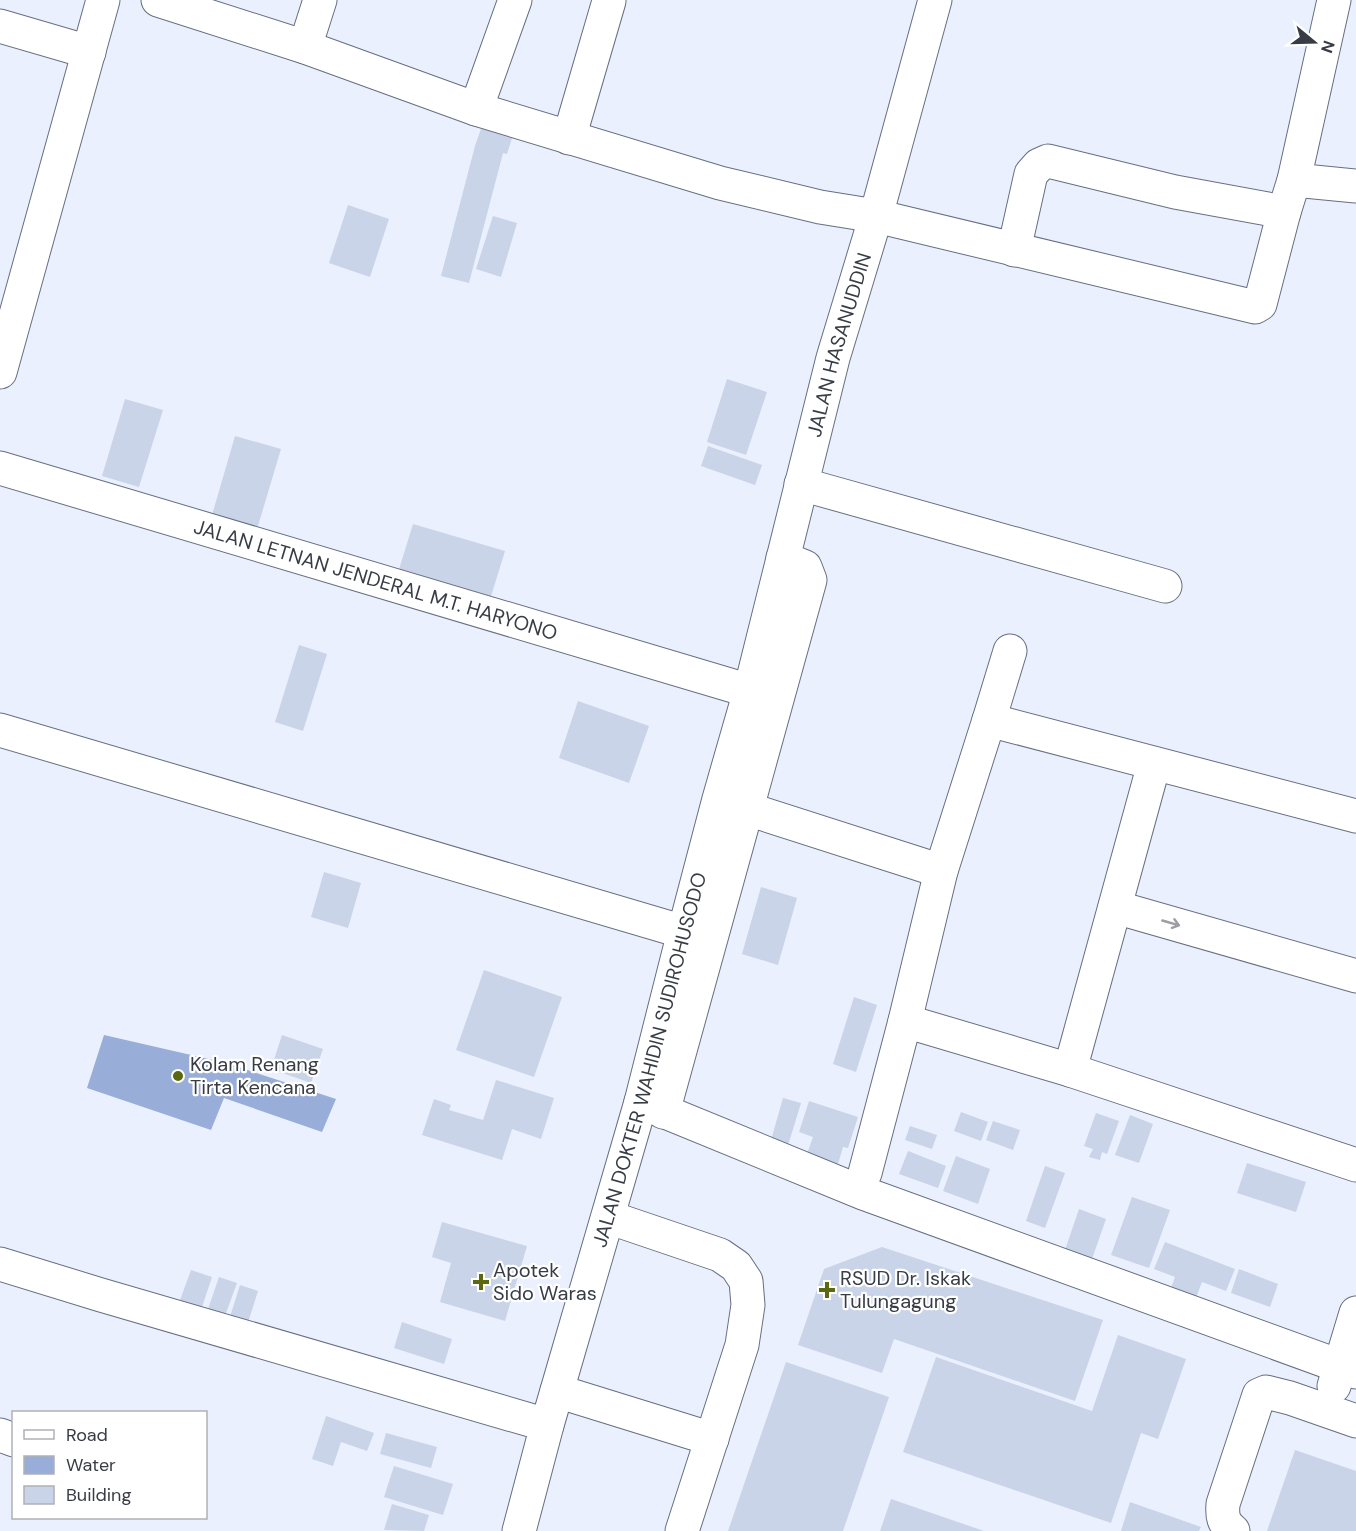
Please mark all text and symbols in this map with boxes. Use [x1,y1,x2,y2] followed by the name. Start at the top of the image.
[1284,12,1344,72] north arrow
[1316,38,1340,56] text: N
[801,249,877,440] street label: JALAN HASANUDDIN
[191,513,561,646] street label: JALAN LETNAN JENDERAL M.T. HARYONO
[586,870,712,1250] street label: JALAN DOKTER WAHIDIN SUDIROHUSODO
[1161,918,1180,929] one-way arrow
[190,1051,319,1100] place label: Kolam Renang Tirta Kencana
[171,1069,185,1083] marker: Kolam Renang Tirta Kencana
[493,1257,597,1306] place label: Apotek Sido Waras
[840,1265,971,1314] place label: RSUD Dr. Iskak Tulungagung
[474,1275,488,1289] marker: Apotek Sido Waras
[818,1281,836,1299] marker: RSUD Dr. Iskak Tulungagung
[12,1411,207,1519] legend
[66,1423,108,1447] text: Road
[66,1453,116,1477] text: Water
[66,1483,131,1507] text: Building

